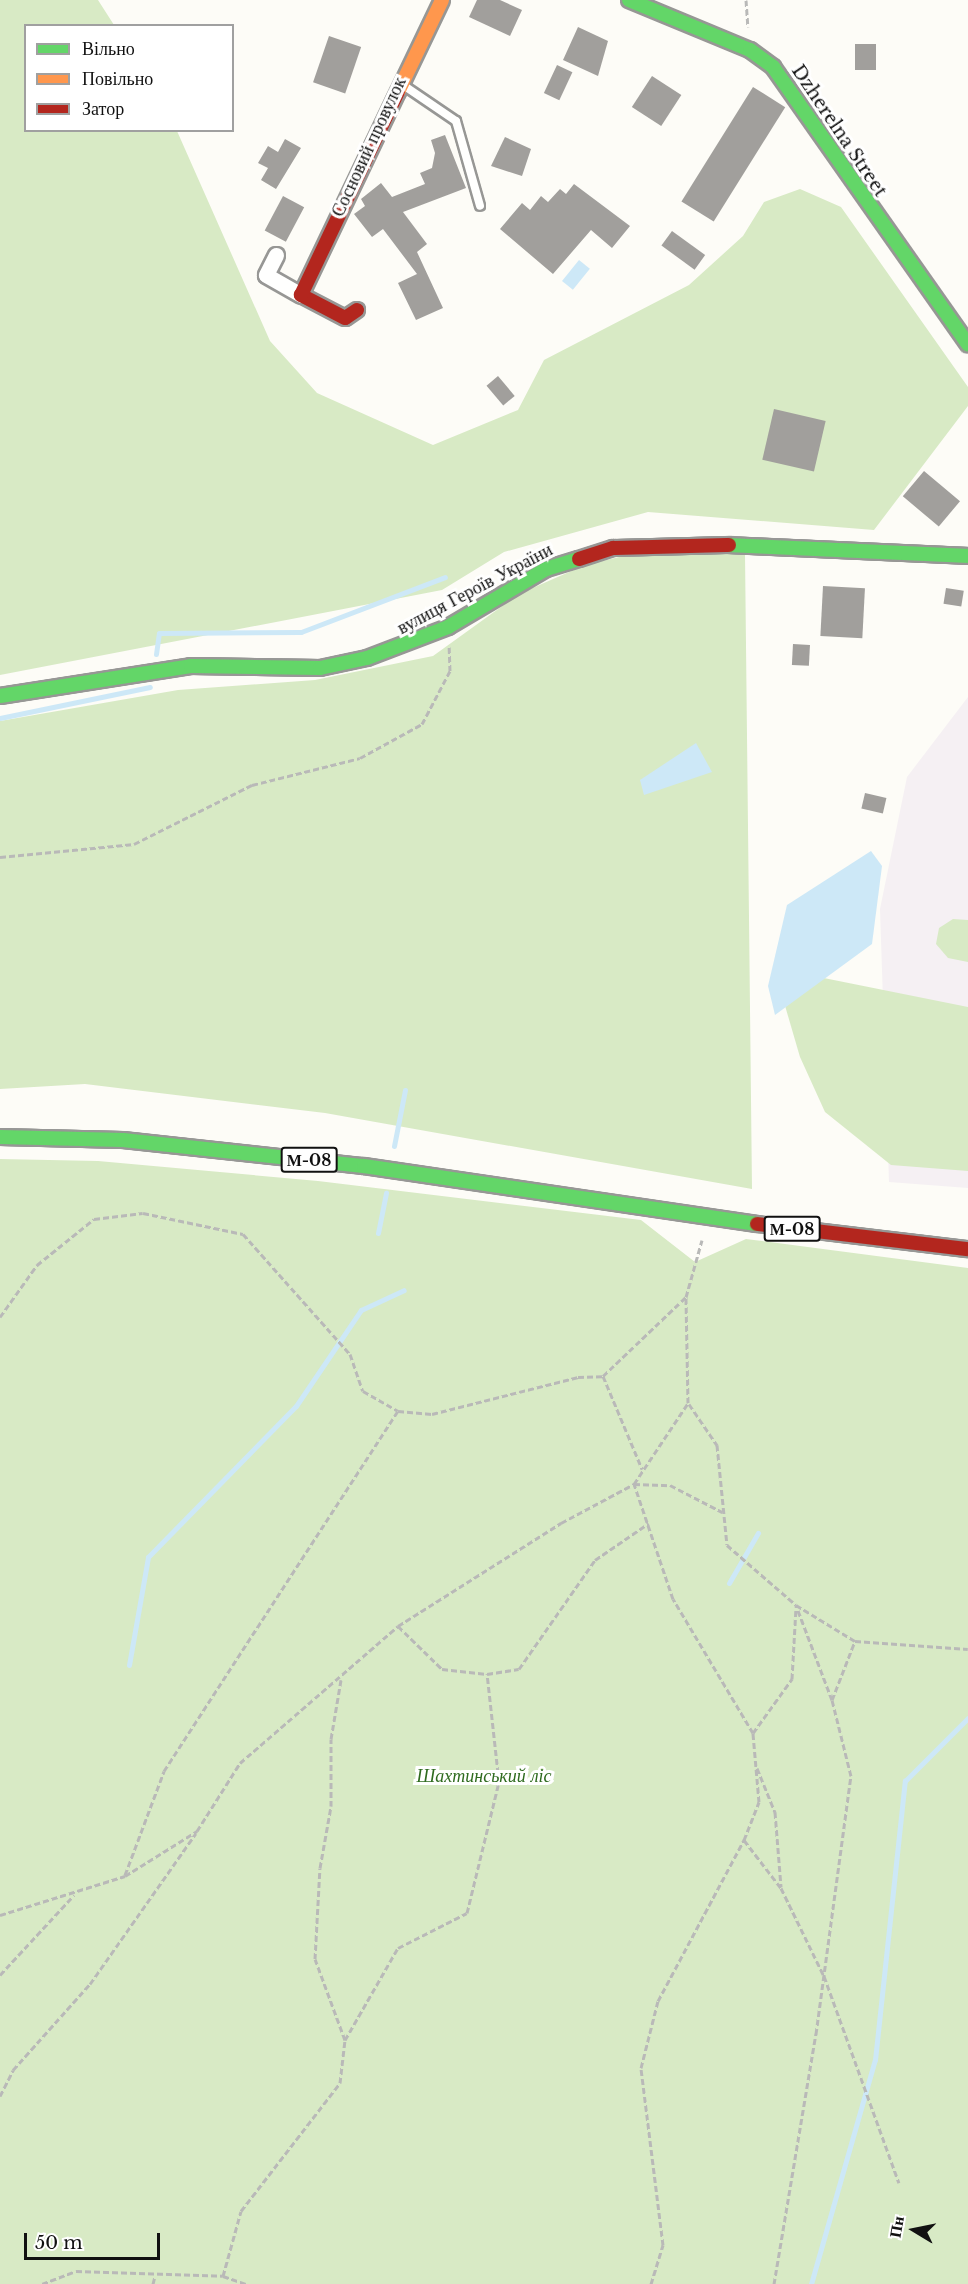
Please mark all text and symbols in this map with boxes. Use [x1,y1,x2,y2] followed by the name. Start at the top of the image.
[24,24,234,132] legend
[82,38,135,60] text: Вільно
[787,61,891,201] street label: Dzherelna Street
[82,68,153,90] text: Повільно
[327,74,411,220] street label: Сосновий провулок
[82,98,124,120] text: Затор
[394,539,556,639] street label: вулиця Героїв України
[280,1147,338,1173] road number: М-08
[764,1216,820,1242] road number: М-08
[416,1765,552,1787] park label: Шахтинський ліс
[884,2200,944,2260] north arrow
[885,2214,908,2239] text: Пн
[27,2221,164,2259] scale bar
[35,2232,83,2254] text: 50 m

